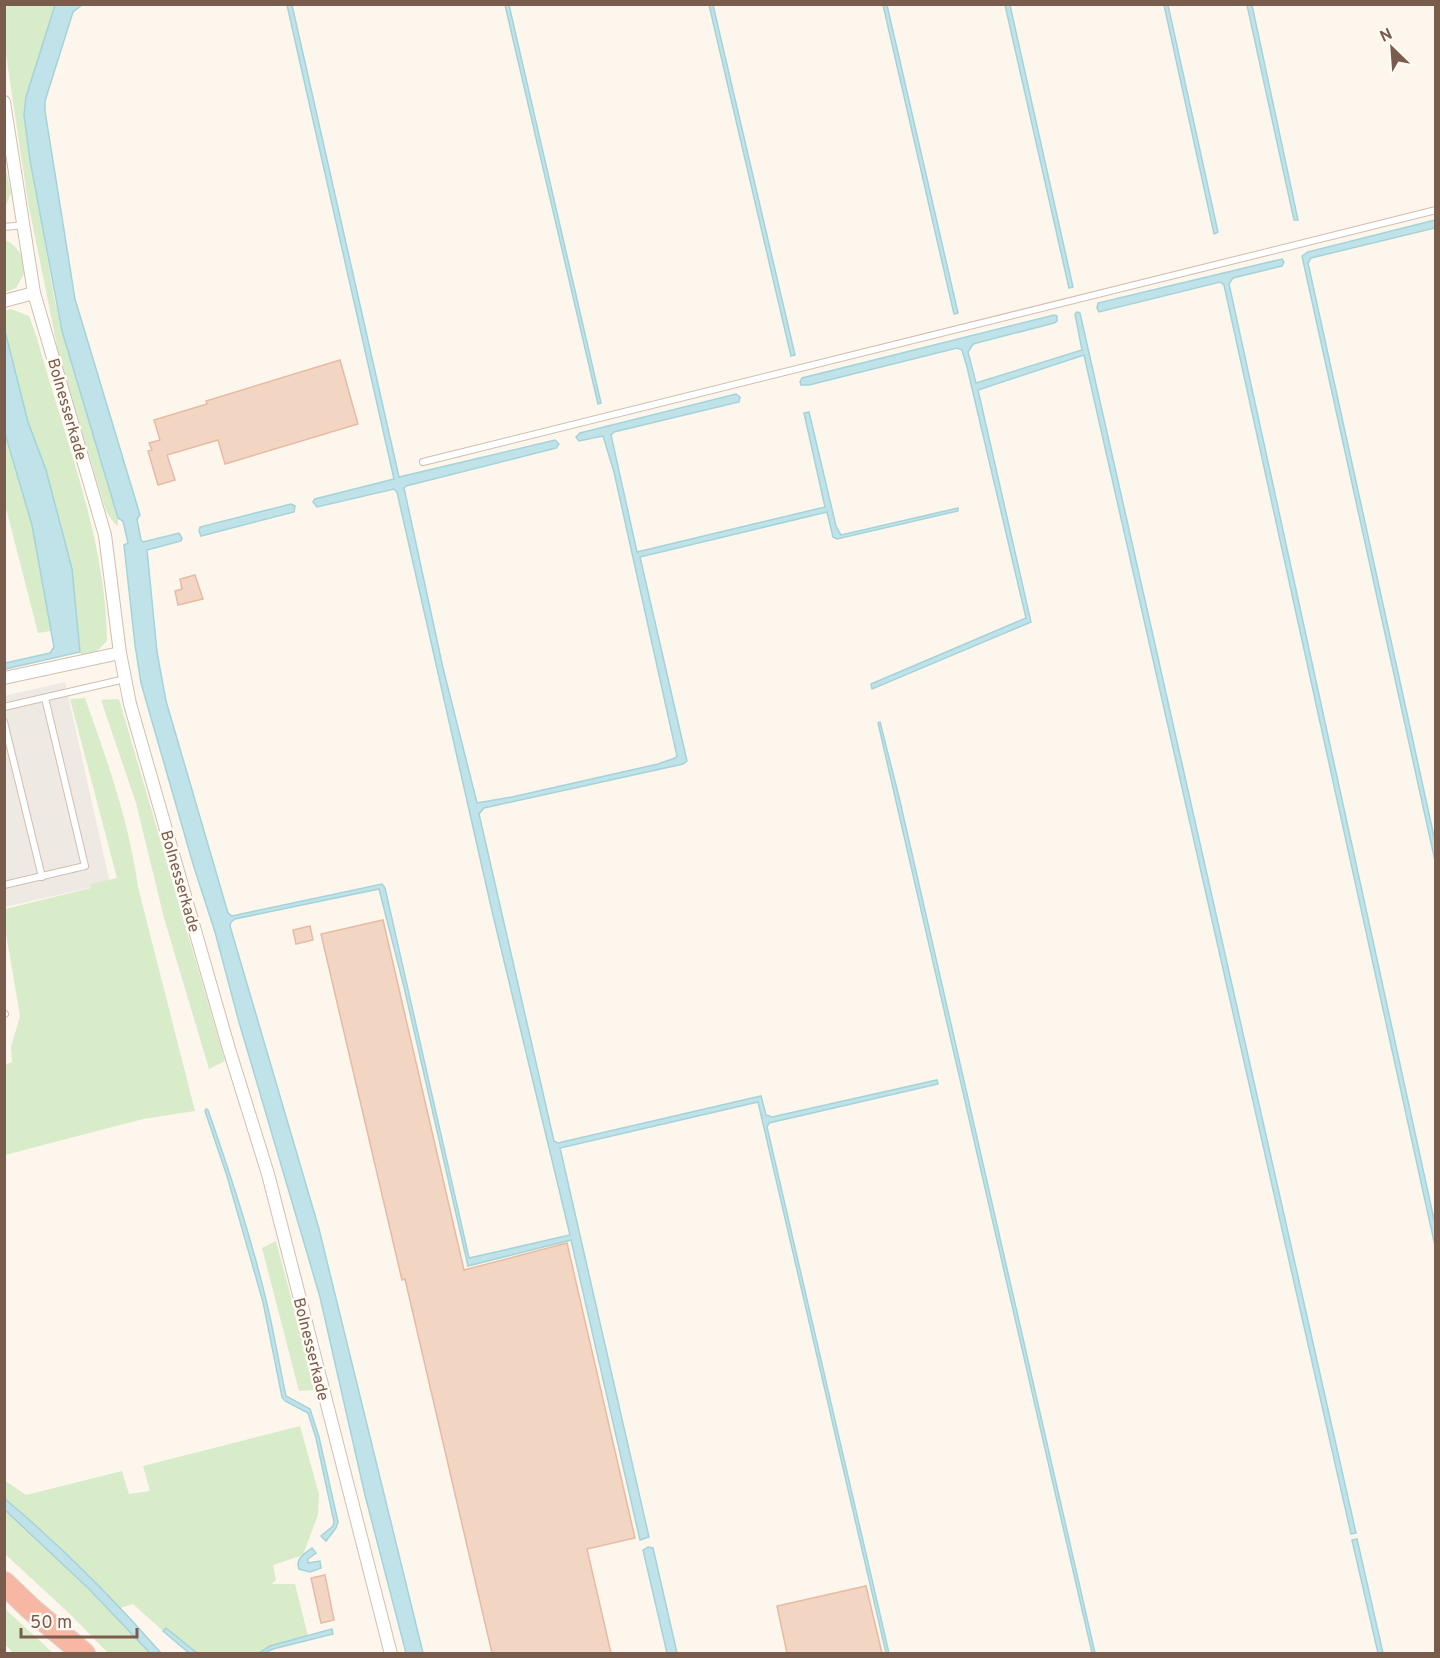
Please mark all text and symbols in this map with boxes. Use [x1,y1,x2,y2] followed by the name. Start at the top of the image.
[1362,18,1422,78] north arrow
[1377,25,1396,48] text: N
[42,356,90,463] street label: Bolnesserkade
[155,828,203,935] street label: Bolnesserkade
[288,1296,333,1403] street label: Bolnesserkade
[21,1601,136,1639] scale bar
[30,1612,72,1635] text: 50 m

